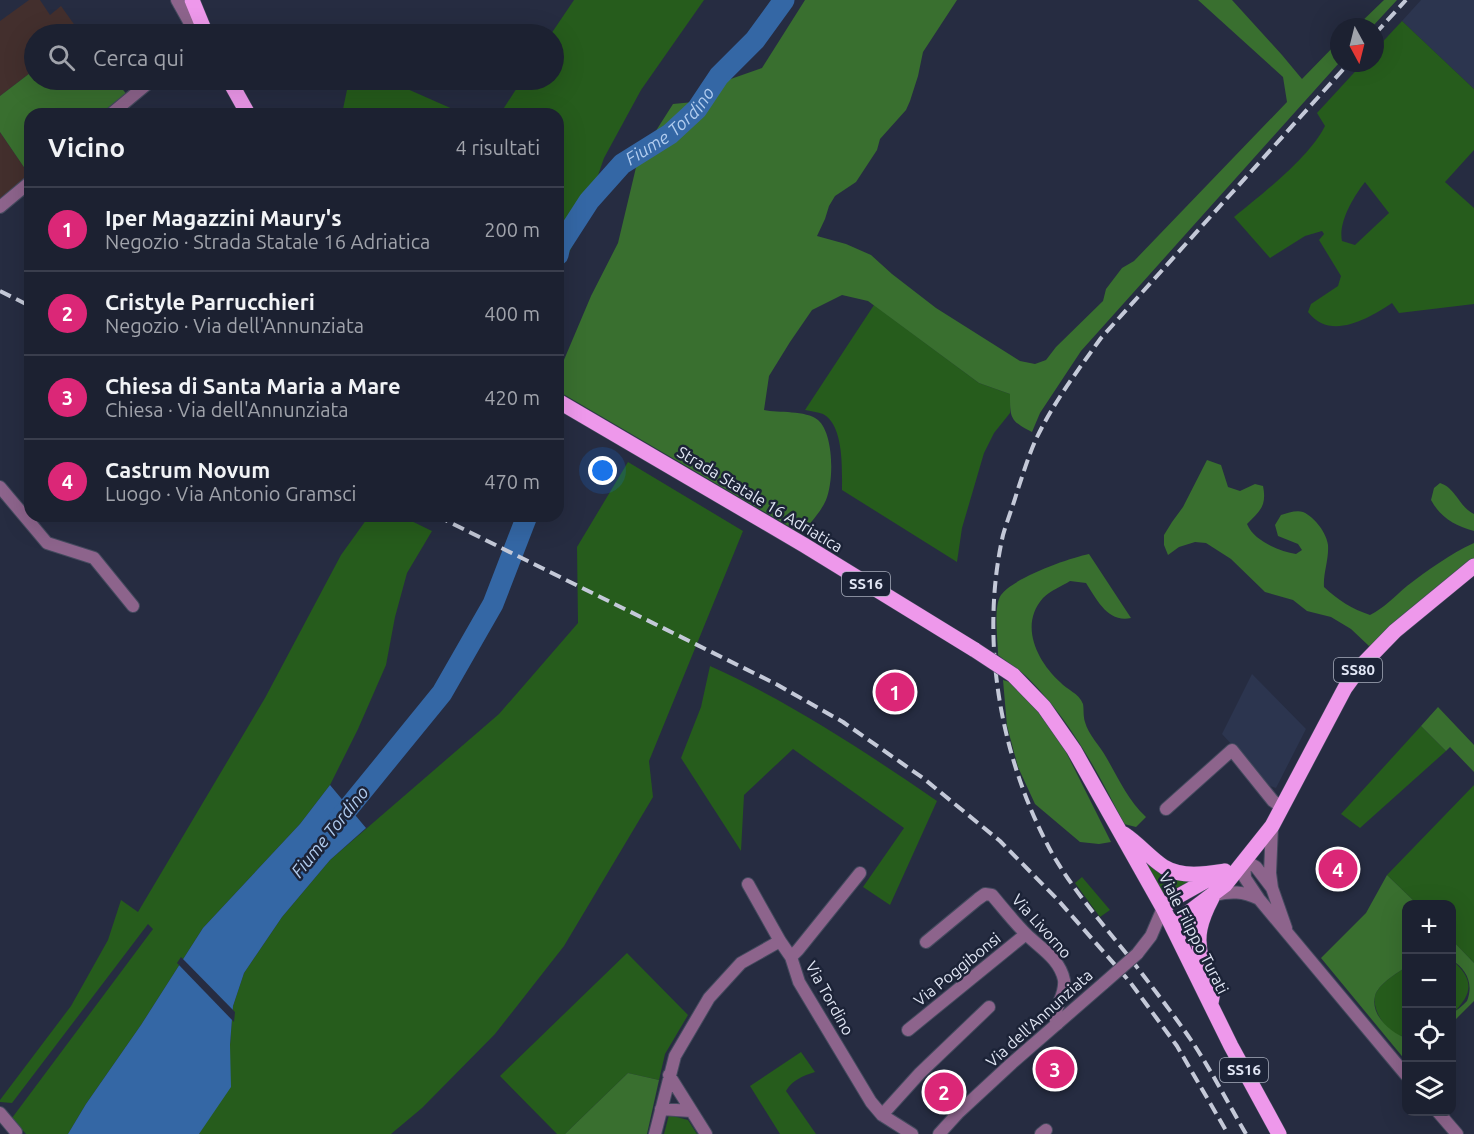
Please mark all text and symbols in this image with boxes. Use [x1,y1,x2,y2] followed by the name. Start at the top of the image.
[1330,18,1384,72] north arrow
[24,24,564,90] search box
[45,41,78,74] icon: search
[93,45,184,70] text: Cerca qui
[621,83,718,168] water label: Fiume Tordino
[48,133,125,162] text: Vicino
[456,136,540,159] text: 4 risultati
[105,205,342,230] text: Iper Magazzini Maury's
[62,218,73,241] text: 1
[484,218,540,241] text: 200 m
[105,230,430,253] text: Negozio · Strada Statale 16 Adriatica
[105,289,315,314] text: Cristyle Parrucchieri
[62,302,73,325] text: 2
[484,302,540,325] text: 400 m
[105,314,364,337] text: Negozio · Via dell'Annunziata
[105,373,401,398] text: Chiesa di Santa Maria a Mare
[62,386,73,409] text: 3
[484,386,540,409] text: 420 m
[105,398,349,421] text: Chiesa · Via dell'Annunziata
[674,442,846,556] street label: Strada Statale 16 Adriatica
[588,456,617,485] your location
[105,457,270,482] text: Castrum Novum
[62,470,73,493] text: 4
[484,470,540,493] text: 470 m
[105,482,356,505] text: Luogo · Via Antonio Gramsci
[842,572,890,596] road number: SS16
[1334,658,1382,682] road number: SS80
[876,670,914,714] pin: 1
[286,782,372,881] water label: Fiume Tordino
[1318,846,1358,892] pin: 4
[1156,869,1232,997] street label: Viale Filippo Turati
[1008,890,1076,962] street label: Via Livorno
[1402,900,1456,1116] map controls
[1402,900,1456,954] button: +
[910,929,1004,1009] street label: Via Poggibonsi
[1402,954,1456,1008] button: −
[802,958,858,1038] street label: Via Tordino
[982,966,1096,1070] street label: Via dell'Annunziata
[1402,1008,1456,1062] button: locate
[1036,1046,1074,1092] pin: 3
[1220,1058,1268,1082] road number: SS16
[1402,1062,1456,1116] button: layers
[924,1070,964,1114] pin: 2

